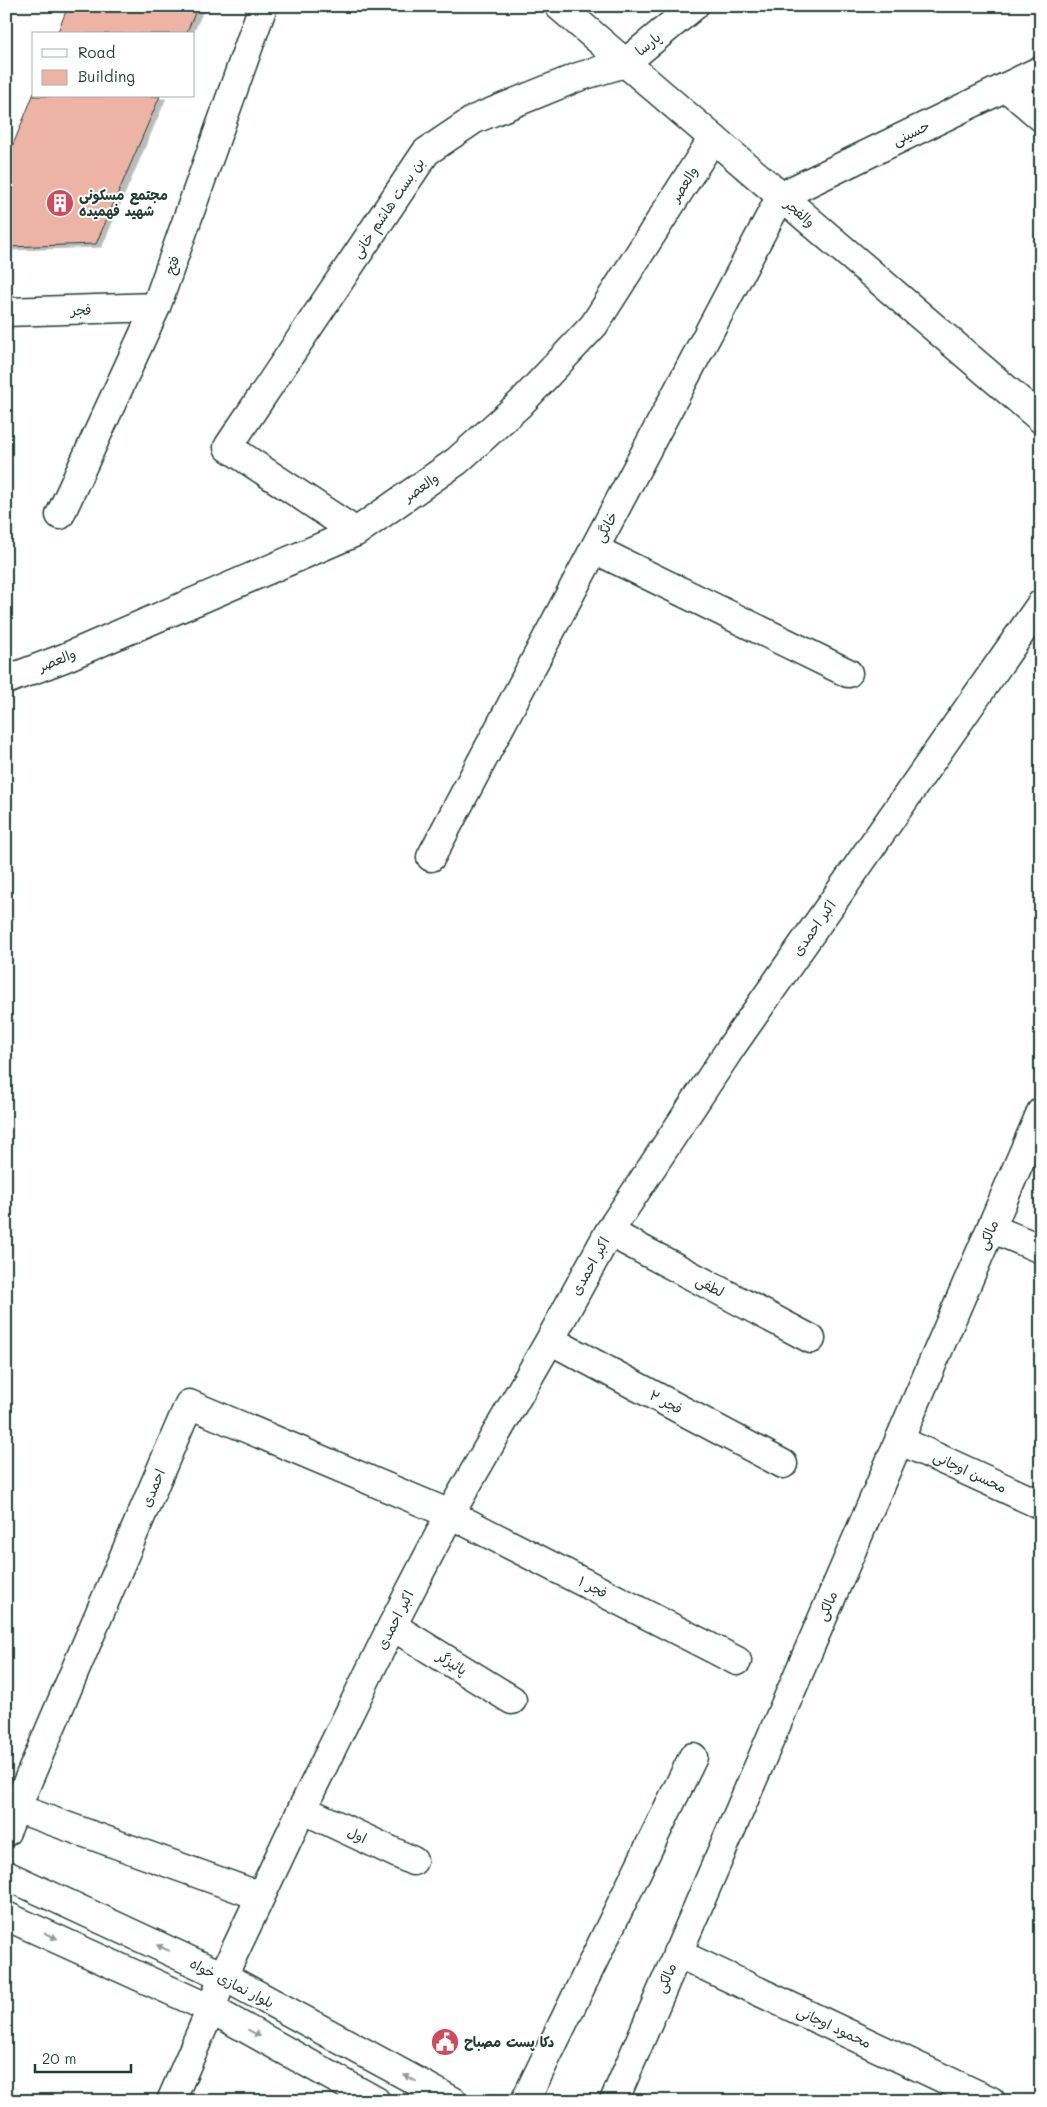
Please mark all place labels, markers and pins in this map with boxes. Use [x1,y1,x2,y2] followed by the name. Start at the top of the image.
[79,185,168,220] place label: مجتمع مسکونی شهید فهمیده
[45,188,75,218] building icon: مجتمع مسکونی شهید فهمیده
[430,2027,460,2057] public building icon: دکا پست مصباح
[464,2032,554,2051] place label: دکا پست مصباح

